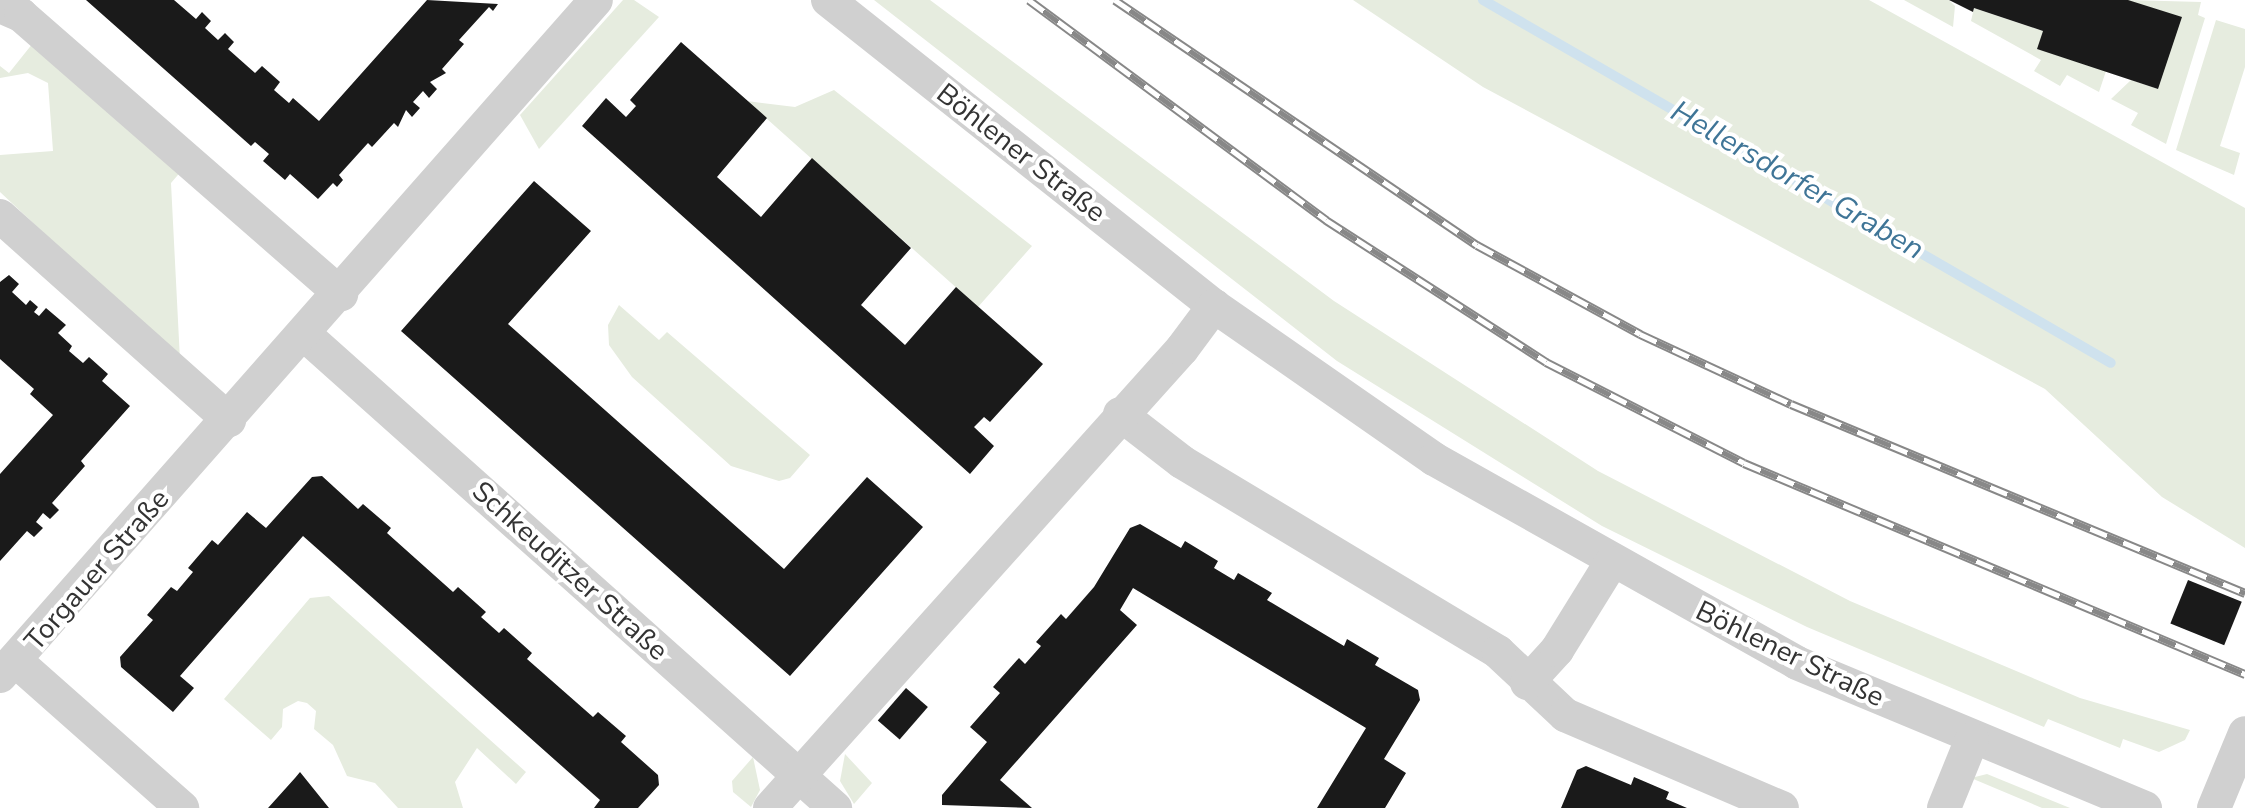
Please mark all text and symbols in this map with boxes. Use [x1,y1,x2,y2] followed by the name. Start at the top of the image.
[930,77,1112,229] street label: Böhlener Straße
[1664,94,1930,268] water label: Hellersdorfer Graben
[465,474,675,668] street label: Schkeuditzer Straße
[18,482,176,658] street label: Torgauer Straße
[1690,594,1890,714] street label: Böhlener Straße

